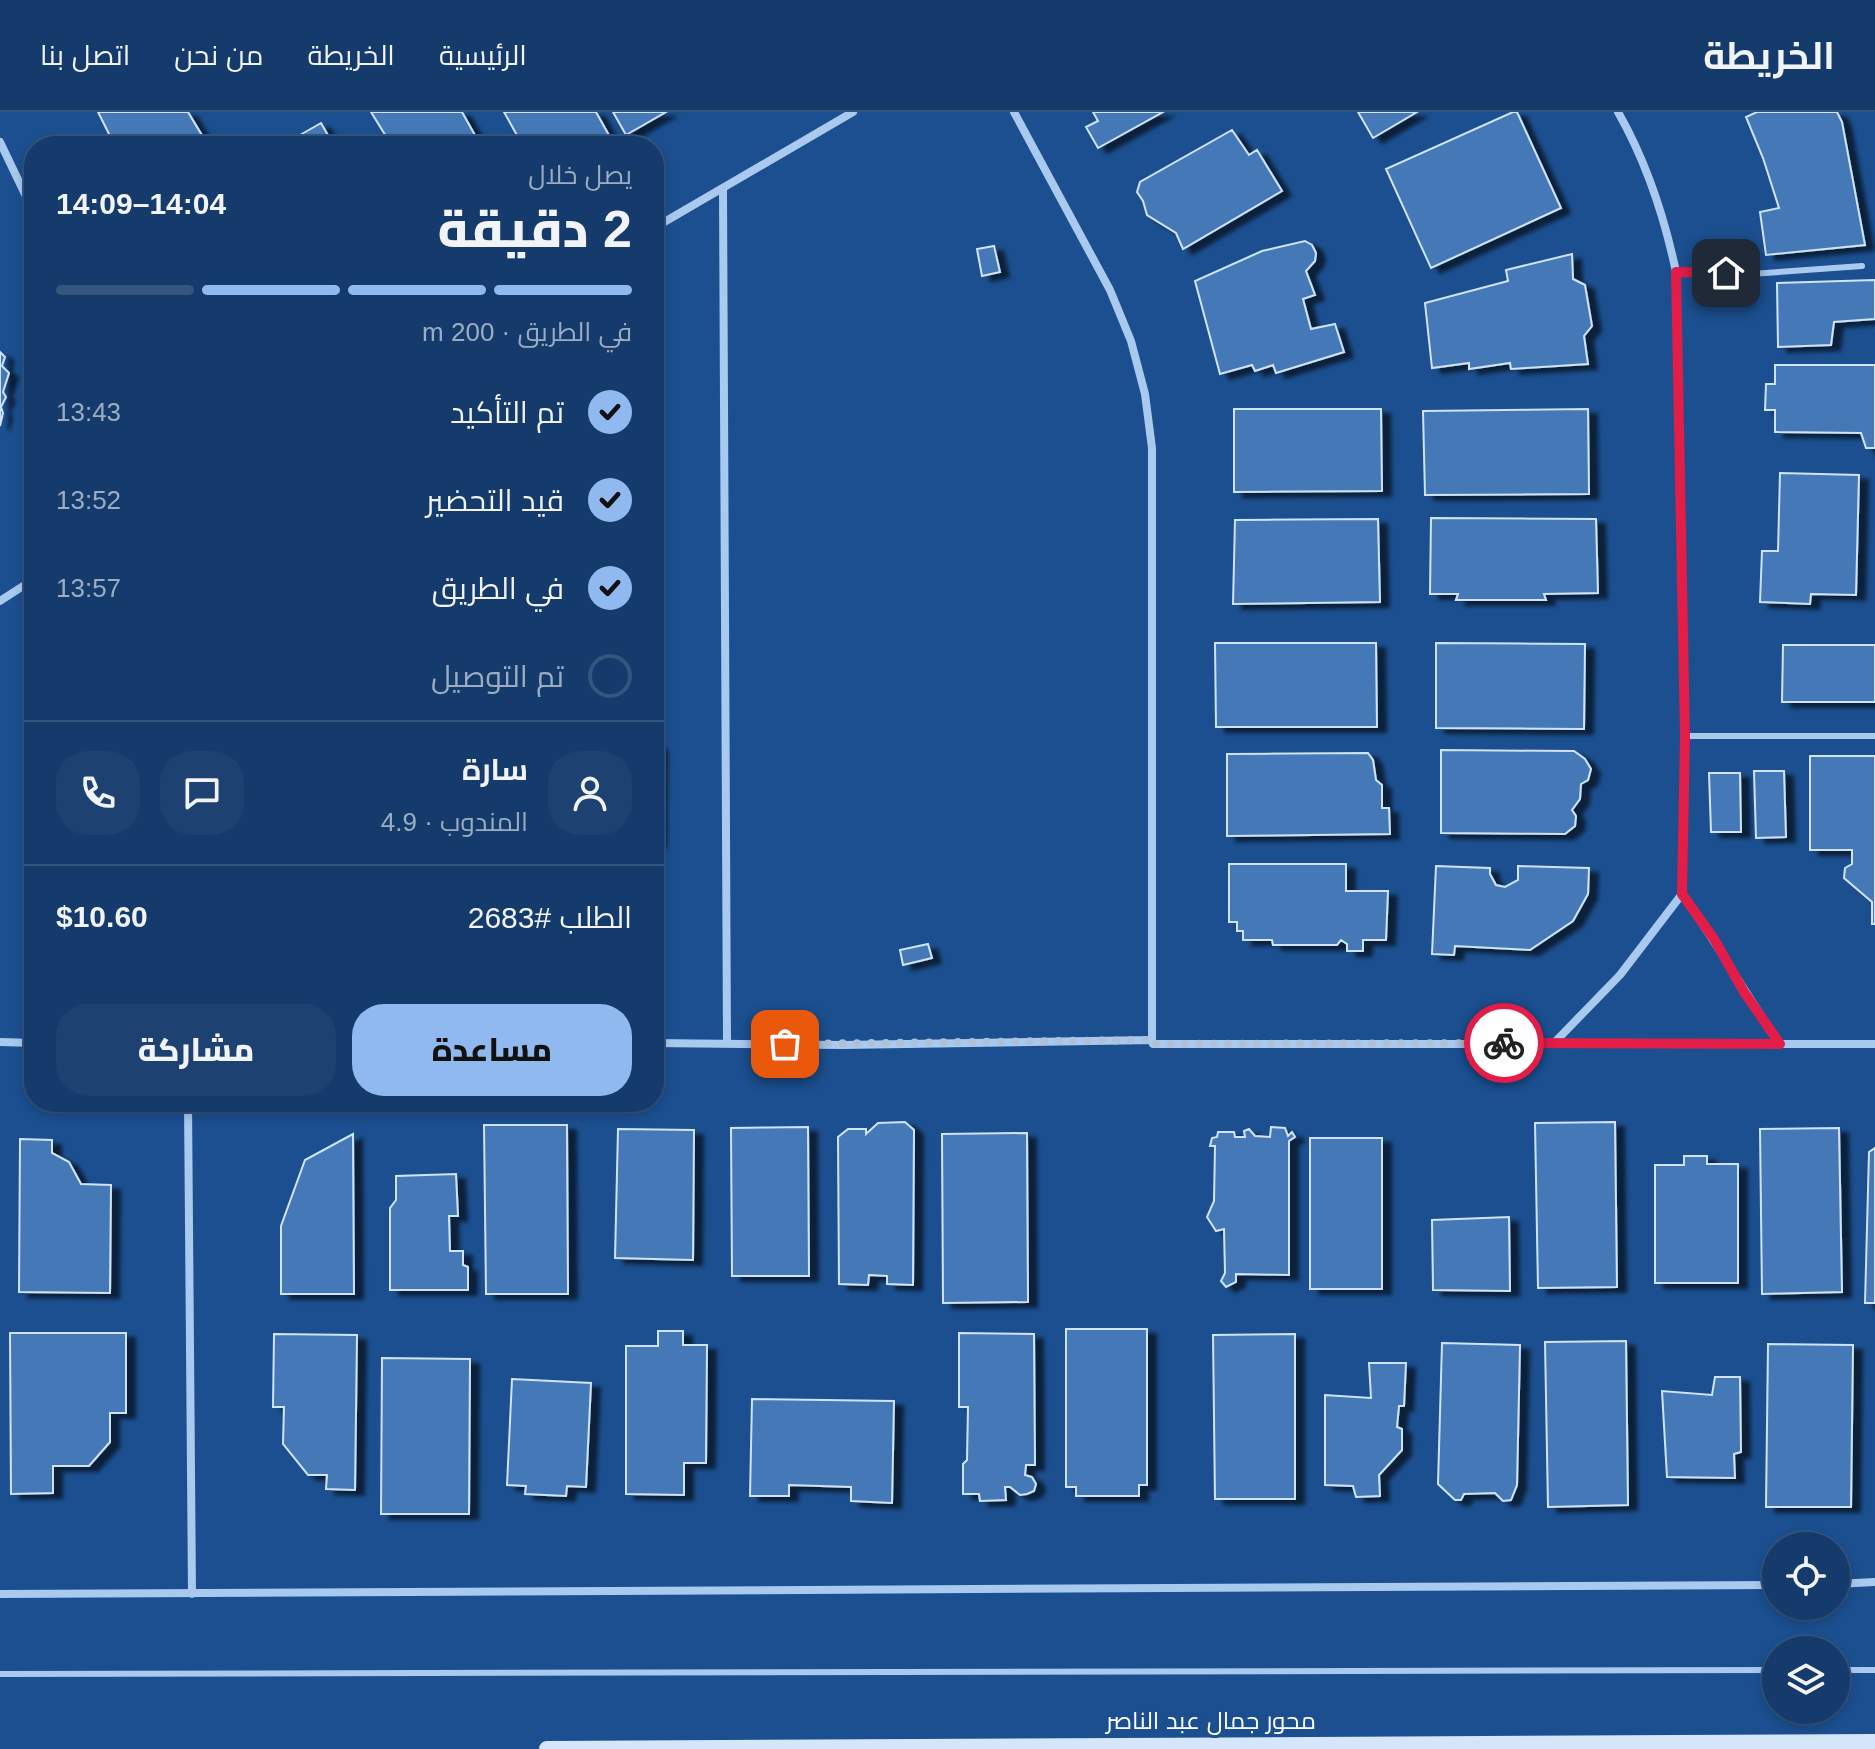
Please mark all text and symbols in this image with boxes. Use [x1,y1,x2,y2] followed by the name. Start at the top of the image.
[1703,35,1835,77] text: الخريطة
[40,40,130,71] text: اتصل بنا
[174,40,263,71] text: من نحن
[307,40,395,71] text: الخريطة
[439,40,527,71] text: الرئيسية
[528,160,632,190] text: يصل خلال
[56,187,226,220] text: 14:04–14:09
[438,200,632,258] text: 2 دقيقة
[1692,239,1760,307] pin
[1704,251,1748,295] icon: home
[422,317,632,347] text: في الطريق · 200 m
[588,390,632,434] icon: check
[450,396,564,429] text: تم التأكيد
[56,397,121,427] text: 13:43
[588,478,632,522] icon: check
[426,484,564,517] text: قيد التحضير
[56,485,121,515] text: 13:52
[588,566,632,610] icon: check
[432,572,564,605] text: في الطريق
[56,573,121,603] text: 13:57
[431,660,564,693] text: تم التوصيل
[56,751,140,835] button: phone
[160,751,244,835] button: chat
[548,751,632,835] button: person
[462,753,528,786] text: سارة
[381,807,528,837] text: المندوب · 4.9
[56,900,148,933] text: $10.60
[468,901,632,934] text: الطلب #2683
[1464,1003,1544,1083] courier
[56,1004,336,1096] button: مشاركة
[352,1004,632,1096] button: مساعدة
[751,1010,819,1078] pin
[1482,1021,1526,1065] icon: bike
[763,1022,807,1066] icon: bag
[1762,1532,1850,1724] map controls
[1762,1532,1850,1620] button: locate
[1762,1636,1850,1724] button: layers
[1104,1707,1316,1735] street label: محور جمال عبد الناصر

